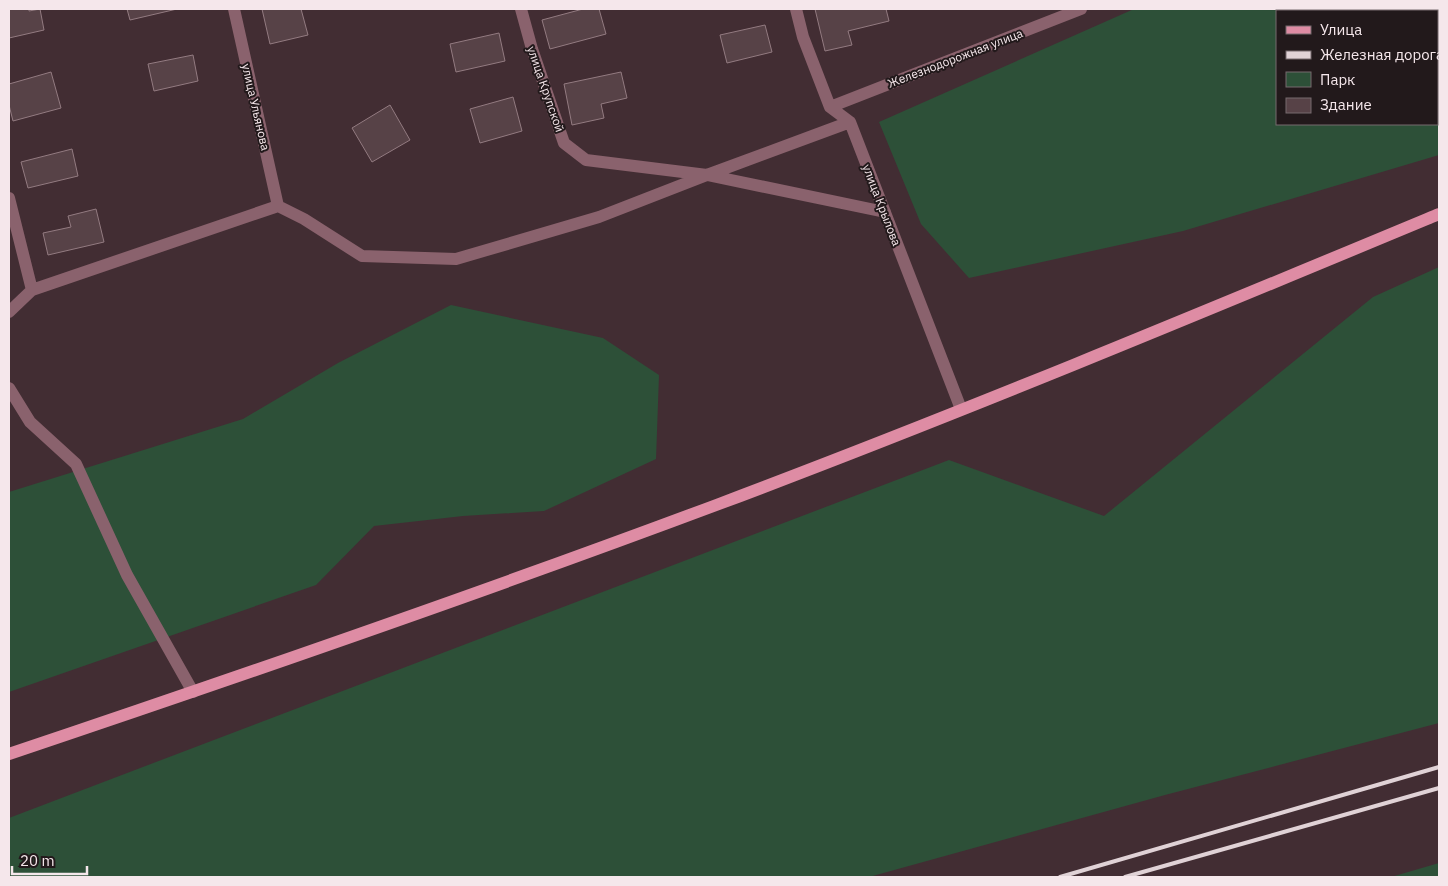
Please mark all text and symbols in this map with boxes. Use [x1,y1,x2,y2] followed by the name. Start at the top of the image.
[1276,10,1438,125] legend
[1320,20,1362,39] text: Улица
[885,25,1025,91] street label: Железнодорожная улица
[524,44,568,134] street label: улица Крупской
[1320,45,1444,64] text: Железная дорога
[239,62,273,152] street label: улица Ульянова
[1320,70,1355,89] text: Парк
[1320,95,1372,114] text: Здание
[860,162,905,248] street label: улица Крылова
[12,844,88,876] scale bar
[20,851,55,870] text: 20 m

